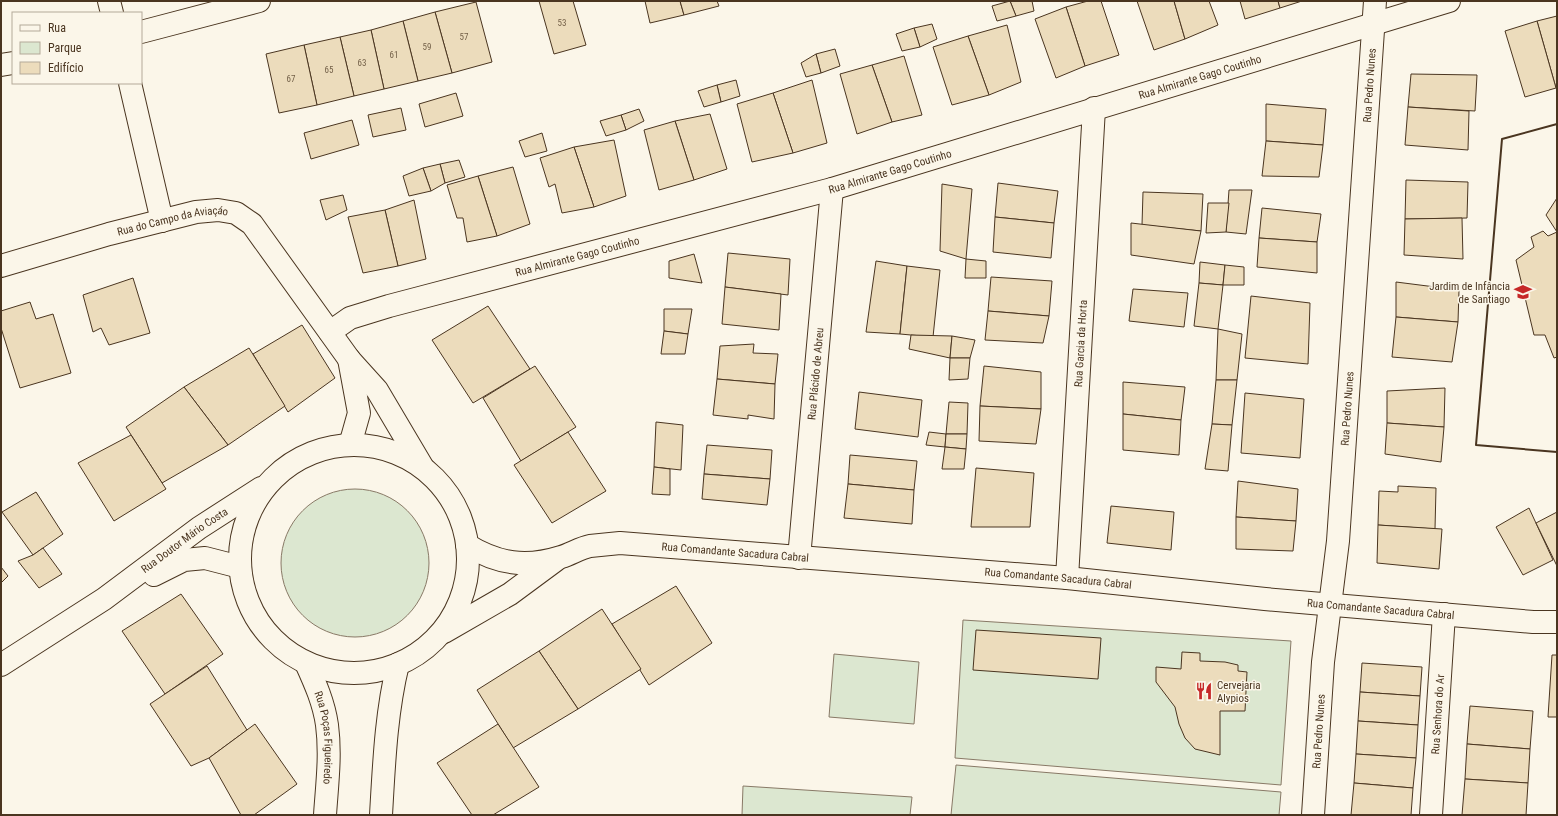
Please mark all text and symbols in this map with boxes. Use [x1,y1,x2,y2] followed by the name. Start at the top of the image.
[12,12,142,84] legend
[558,18,566,28] house number: 53
[48,21,66,35] text: Rua
[460,32,469,42] house number: 57
[48,41,82,55] text: Parque
[423,42,431,52] house number: 59
[1361,48,1379,123] street label: Rua Pedro Nunes
[390,50,398,60] house number: 61
[1137,52,1263,102] street label: Rua Almirante Gago Coutinho
[358,58,366,68] house number: 63
[48,61,84,75] text: Edifício
[325,65,334,75] house number: 65
[287,74,296,84] house number: 67
[827,147,954,197] street label: Rua Almirante Gago Coutinho
[116,204,230,239] street label: Rua do Campo da Aviaçáo
[514,234,641,279] street label: Rua Almirante Gago Coutinho
[1429,280,1510,306] place label: Jardim de Infância de Santiago
[1513,282,1533,302] school or university icon: Jardim de Infância de Santiago
[1072,299,1090,387] street label: Rua Garcia da Horta
[805,327,827,421] street label: Rua Plácido de Abreu
[1339,371,1357,446] street label: Rua Pedro Nunes
[139,505,230,576] street label: Rua Doutor Mário Costa
[661,540,809,565] street label: Rua Comandante Sacadura Cabral
[984,566,1132,592] street label: Rua Comandante Sacadura Cabral
[1307,597,1455,622] street label: Rua Comandante Sacadura Cabral
[1429,673,1447,755] street label: Rua Senhora do Ar
[1217,679,1261,705] place label: Cervejaria Alypios
[1194,681,1214,701] restaurant icon: Cervejaria Alypios
[312,689,335,785] street label: Rua Poças Figueiredo
[1310,694,1328,769] street label: Rua Pedro Nunes

